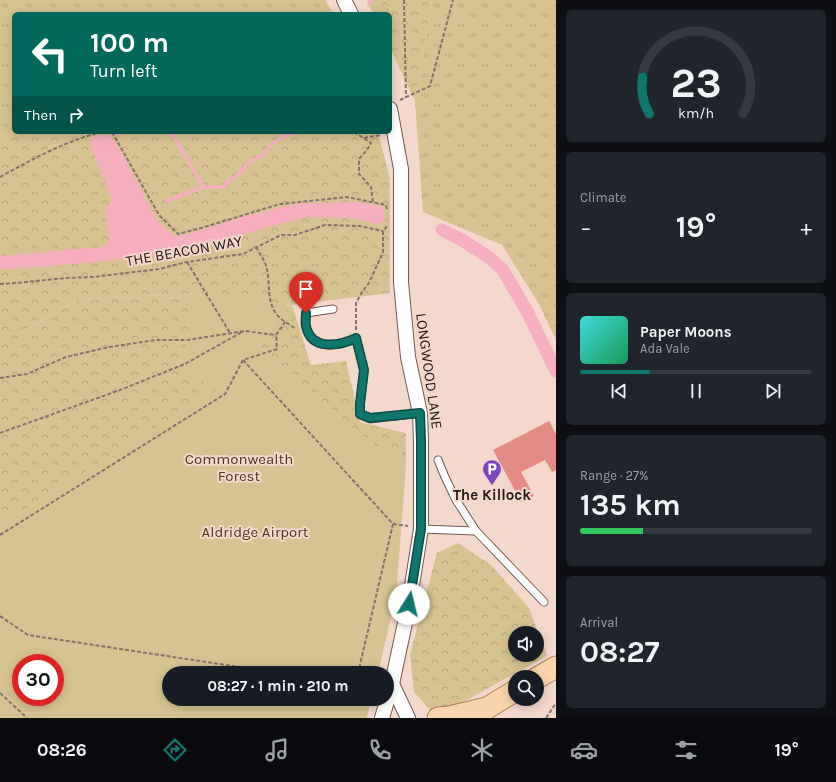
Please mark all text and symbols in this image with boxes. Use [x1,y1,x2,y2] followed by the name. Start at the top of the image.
[90,26,169,59] text: 100 m
[24,28,76,80] icon: left
[670,59,722,107] text: 23
[90,60,158,82] text: Turn left
[65,104,87,126] icon: right
[678,104,714,121] text: km/h
[24,106,57,124] text: Then
[580,190,626,205] text: Climate
[676,209,716,245] text: 19°
[580,215,592,241] text: −
[800,215,812,241] text: +
[124,232,244,270] street label: THE BEACON WAY
[289,272,323,313] pin
[295,278,317,300] icon: arrive
[412,312,446,430] street label: LONGWOOD LANE
[640,323,732,341] text: Paper Moons
[640,341,690,356] text: Ada Vale
[608,380,630,402] icon: previous
[685,380,707,402] icon: pause
[762,380,784,402] icon: next
[185,450,293,485] park label: Commonwealth Forest
[481,458,503,486] parking icon: The Killock
[580,468,649,483] text: Range · 27%
[453,486,531,504] place label: The Killock
[580,487,681,523] text: 135 km
[202,523,309,541] park label: Aldridge Airport
[388,583,430,625] position arrow
[580,615,618,630] text: Arrival
[508,626,544,706] map controls
[508,626,544,662] button: sound
[580,634,660,670] text: 08:27
[12,654,64,706] speed limit sign: 30
[508,670,544,706] button: search
[208,677,348,695] text: 08:27 · 1 min · 210 m
[161,736,189,764] icon: directions
[263,736,291,764] icon: music
[366,736,394,764] icon: phone
[468,736,496,764] icon: climate
[570,736,598,764] icon: car
[672,736,700,764] icon: filters
[37,739,87,761] text: 08:26
[774,739,799,761] text: 19°

